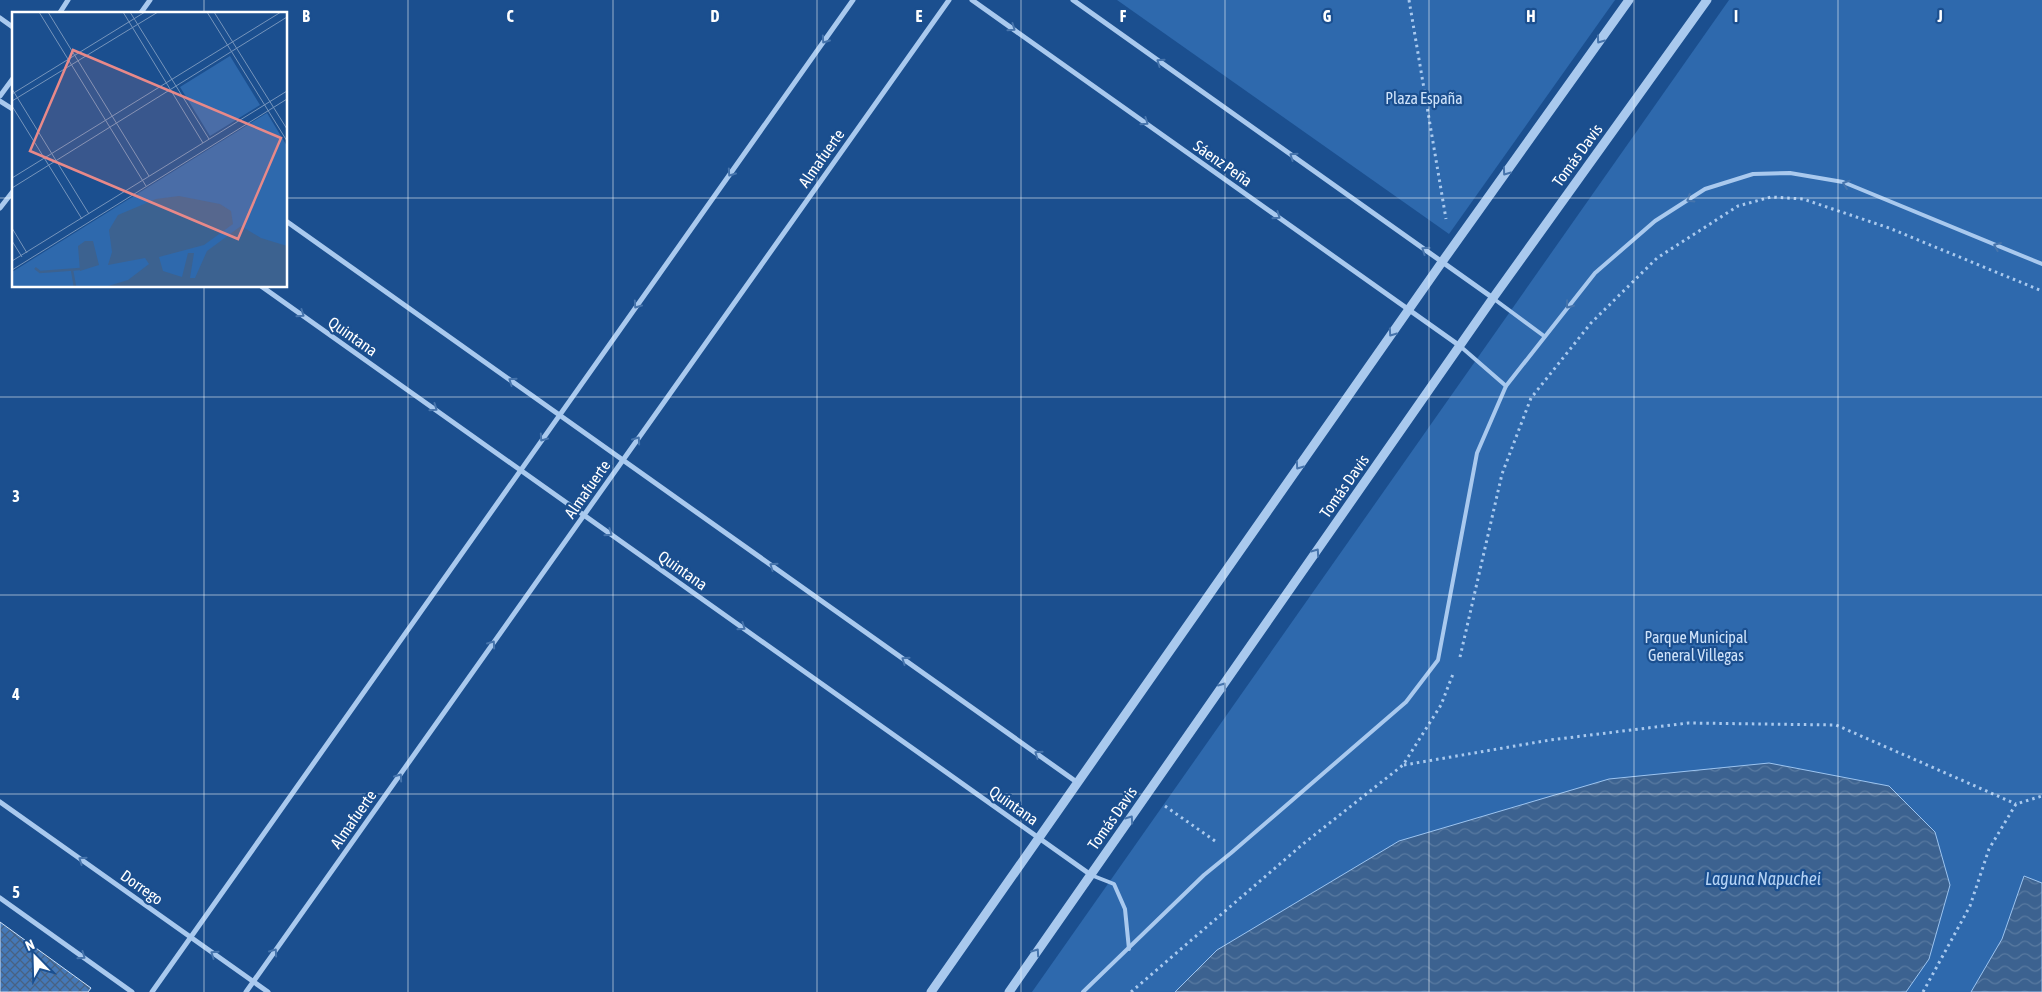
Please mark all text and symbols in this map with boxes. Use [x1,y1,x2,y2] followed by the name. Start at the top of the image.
[302,7,310,25] text: B
[506,7,514,25] text: C
[711,7,720,25] text: D
[916,7,923,25] text: E
[1120,7,1127,25] text: F
[1323,7,1332,25] text: G
[1526,7,1536,25] text: H
[1734,7,1738,25] text: I
[1936,7,1943,25] text: J
[12,12,288,288] inset map
[1006,22,1016,31] one-way arrow
[822,34,830,43] one-way arrow
[1597,34,1606,44] one-way arrow
[1156,59,1166,68] one-way arrow
[1385,89,1463,108] park label: Plaza España
[1139,116,1148,125] one-way arrow
[1548,120,1606,190] street label: Tomás Davis
[794,126,848,190] street label: Almafuerte
[1190,136,1256,190] street label: Sáenz Peña
[1289,153,1298,162] one-way arrow
[1503,166,1512,176] one-way arrow
[728,167,737,176] one-way arrow
[1843,180,1851,190] one-way arrow
[1687,192,1696,202] one-way arrow
[1271,210,1281,219] one-way arrow
[1993,241,2002,252] one-way arrow
[1421,247,1431,256] one-way arrow
[634,299,643,309] one-way arrow
[1566,299,1575,309] one-way arrow
[295,309,304,317] one-way arrow
[325,313,381,359] street label: Quintana
[1389,327,1398,337] one-way arrow
[508,378,518,387] one-way arrow
[428,403,437,411] one-way arrow
[540,432,549,442] one-way arrow
[631,436,640,446] one-way arrow
[1316,451,1372,521] street label: Tomás Davis
[560,457,614,521] street label: Almafuerte
[1296,461,1305,470] one-way arrow
[12,487,20,505] text: 3
[603,527,613,536] one-way arrow
[655,547,711,593] street label: Quintana
[1310,549,1319,558] one-way arrow
[769,563,779,572] one-way arrow
[736,621,746,630] one-way arrow
[1644,628,1748,665] park label: Parque Municipal General Villegas
[486,640,495,650] one-way arrow
[902,657,911,666] one-way arrow
[1217,682,1226,691] one-way arrow
[11,685,20,703] text: 4
[1034,751,1044,760] one-way arrow
[393,773,402,783] one-way arrow
[986,782,1042,828] street label: Quintana
[1084,783,1140,853] street label: Tomás Davis
[326,787,380,851] street label: Almafuerte
[1124,815,1133,825] one-way arrow
[78,857,88,866] one-way arrow
[117,866,167,909] street label: Dorrego
[1705,868,1821,889] water label: Laguna Napuchei
[12,883,20,901] text: 5
[10,932,60,982] north arrow
[23,936,37,954] text: N
[268,948,277,958] one-way arrow
[1031,949,1039,958] one-way arrow
[77,950,86,960] one-way arrow
[211,951,220,960] one-way arrow

